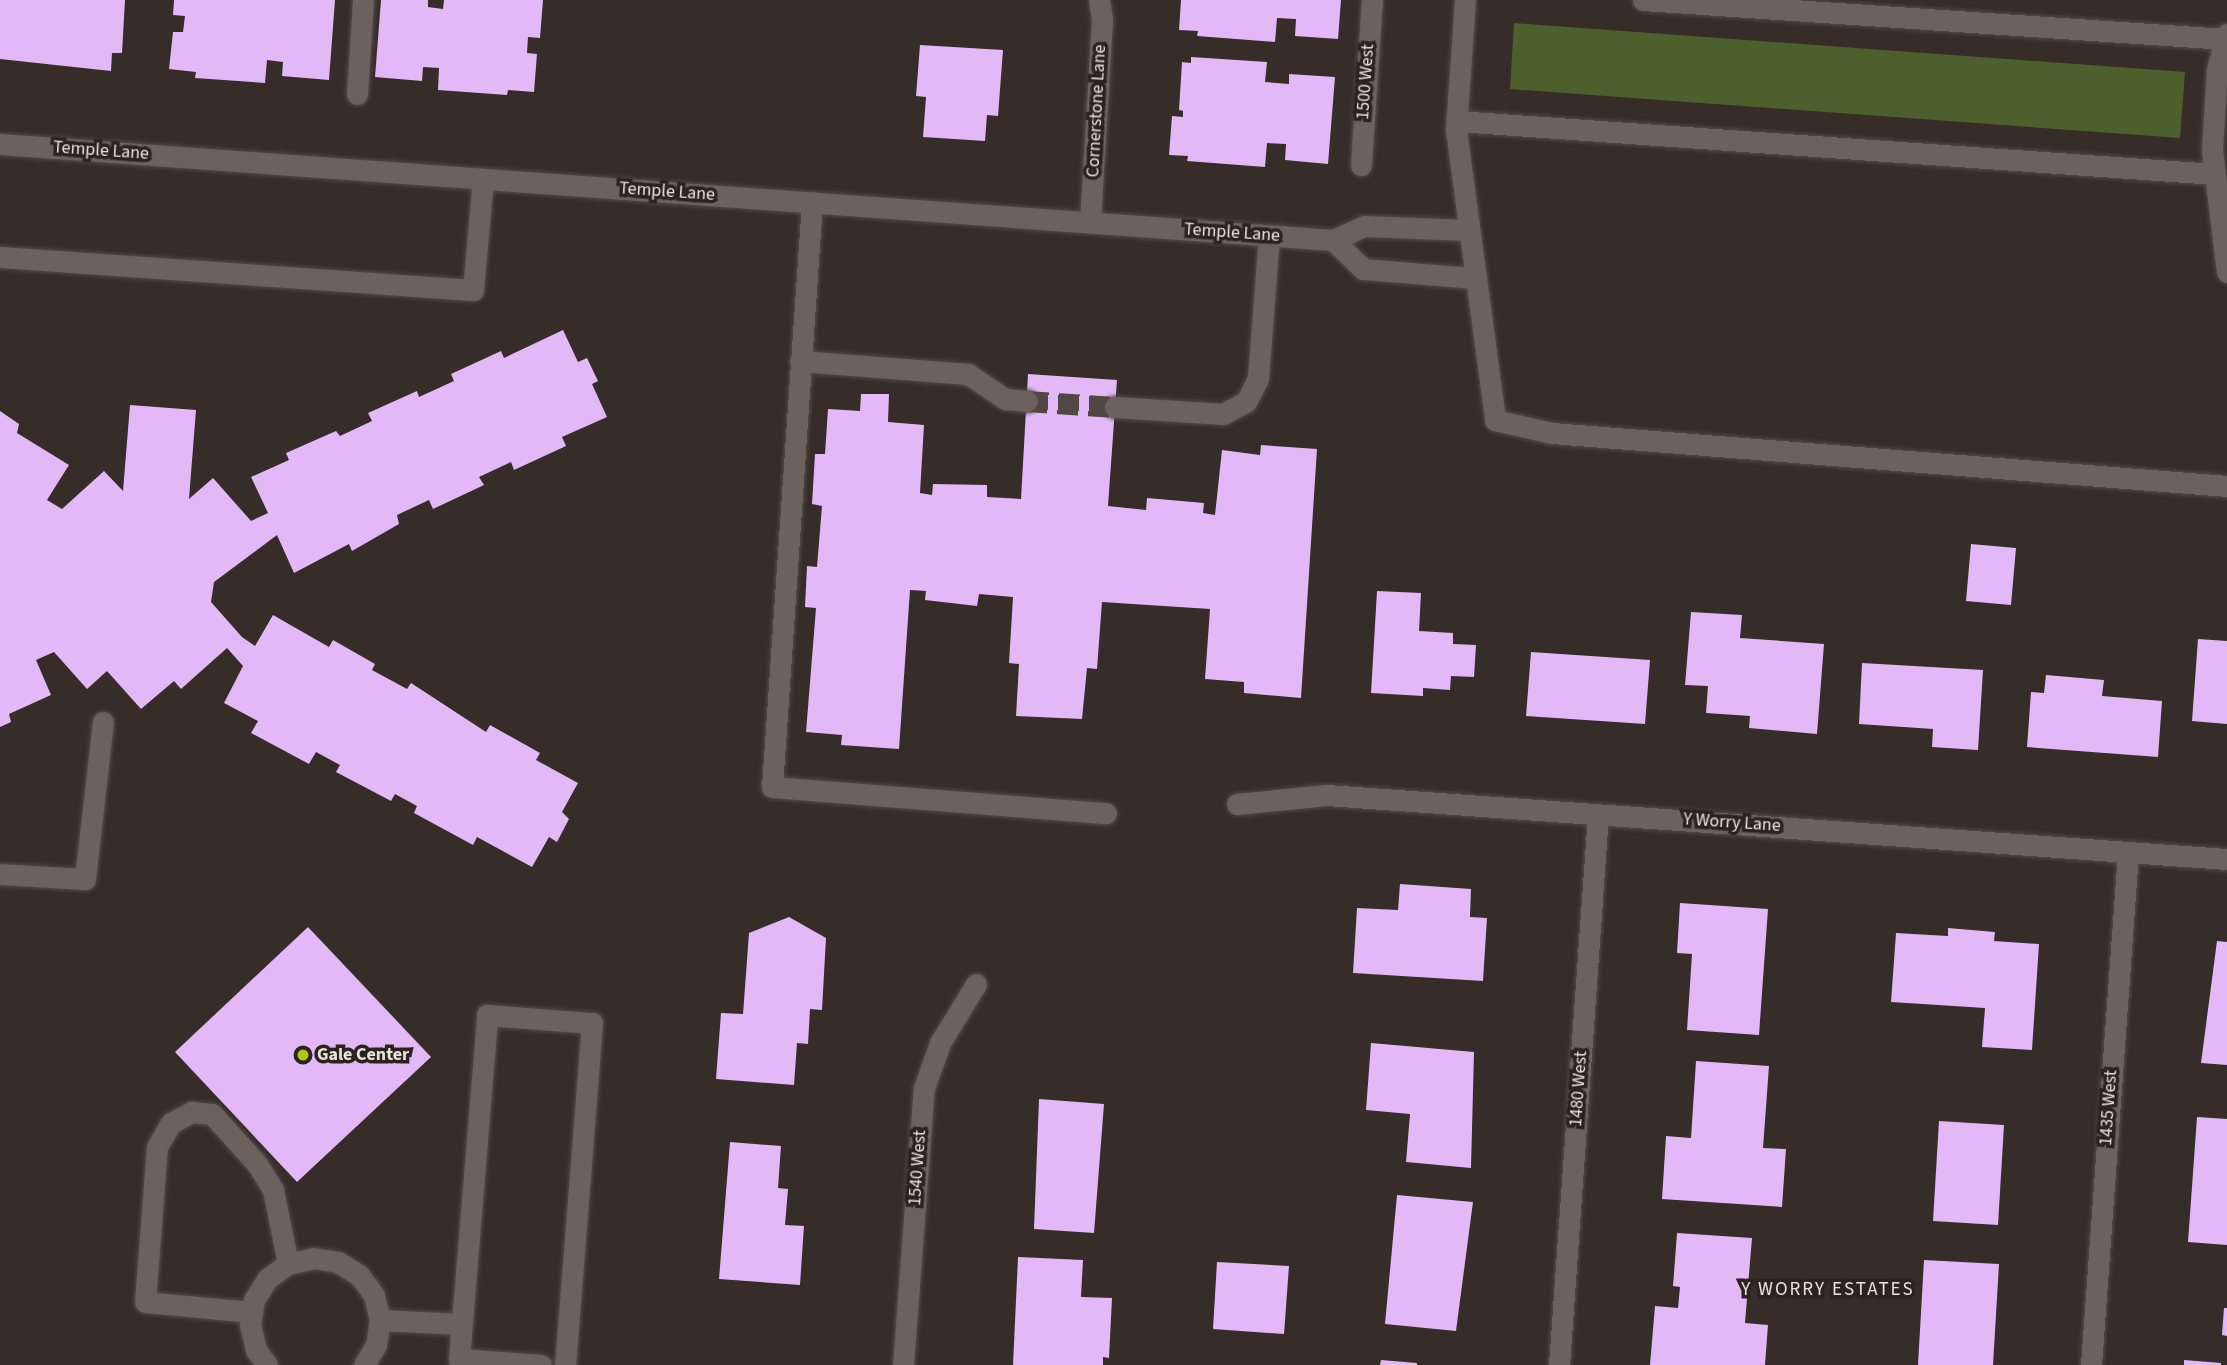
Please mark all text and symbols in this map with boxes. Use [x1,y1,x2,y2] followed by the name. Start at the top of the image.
[1353,43,1379,121] street label: 1500 West
[1083,44,1111,178] street label: Cornerstone Lane
[52,137,150,165] street label: Temple Lane
[618,178,716,206] street label: Temple Lane
[1183,219,1281,247] street label: Temple Lane
[1683,809,1781,837] street label: Y Worry Lane
[317,1044,409,1066] place label: Gale Center
[295,1047,311,1063] marker: Gale Center
[1566,1050,1592,1128] street label: 1480 West
[2096,1069,2122,1147] street label: 1435 West
[905,1129,931,1207] street label: 1540 West
[1743,1279,1913,1301] district label: Y WORRY ESTATES

